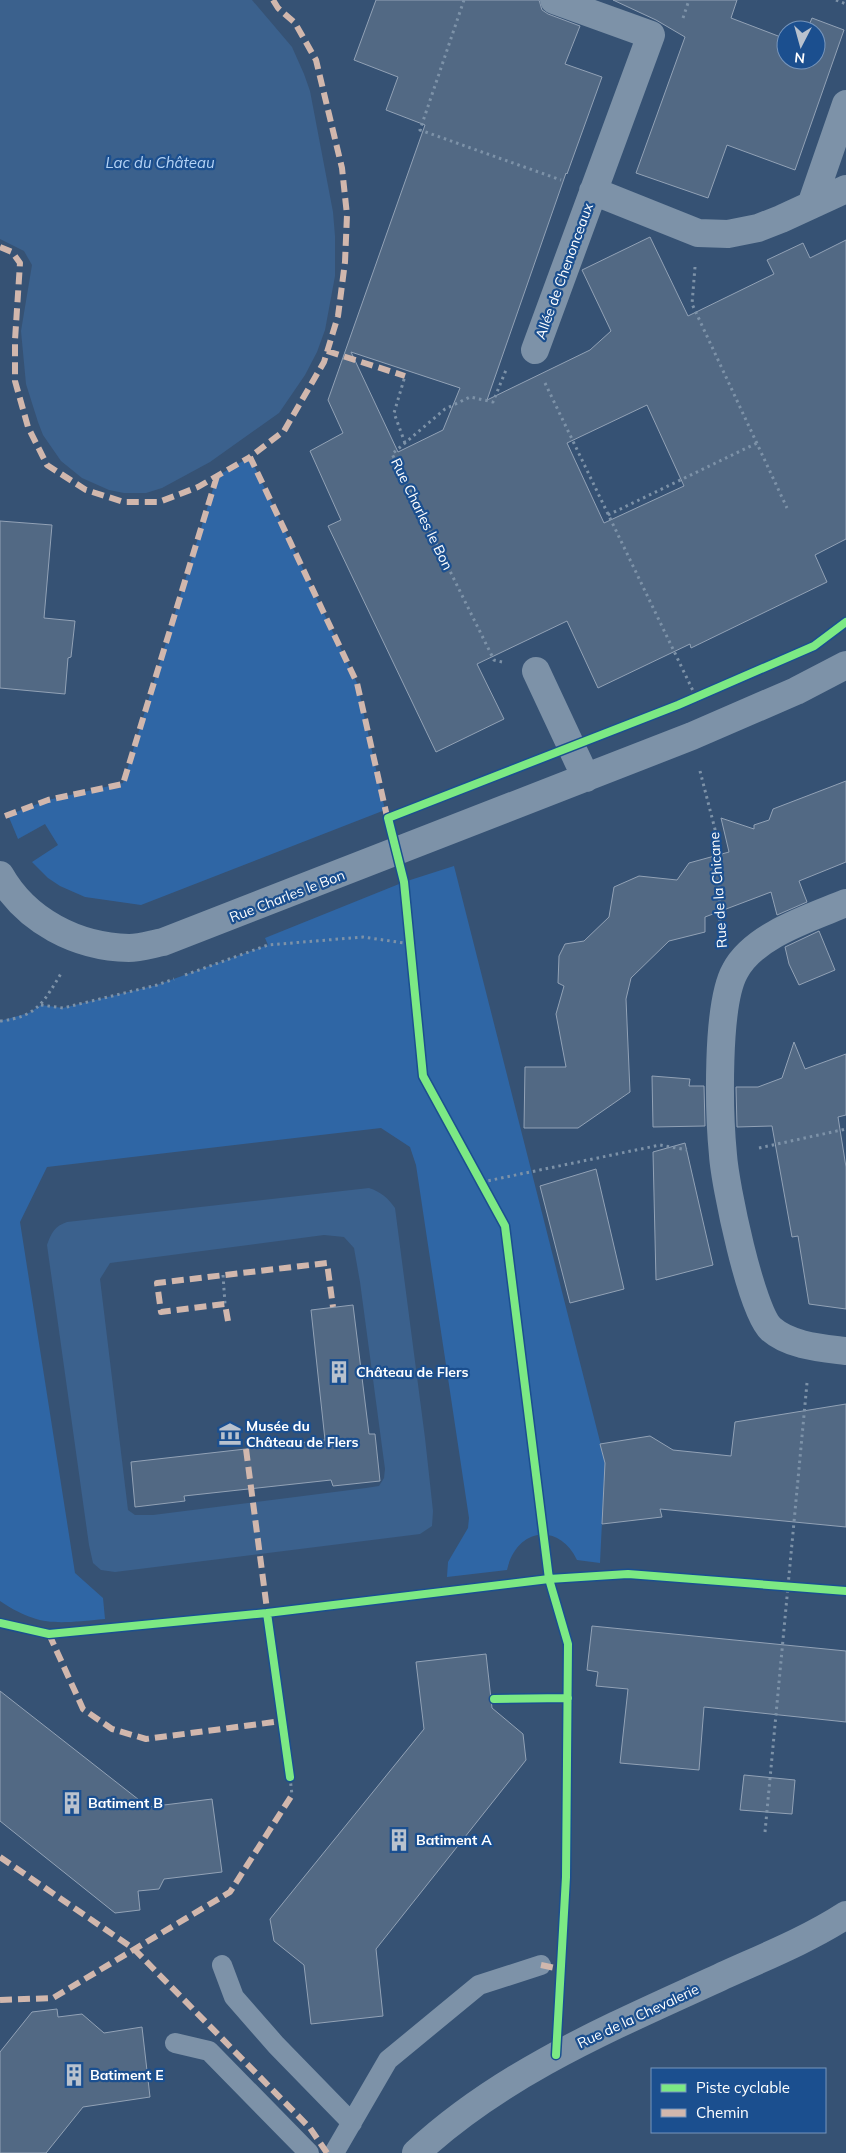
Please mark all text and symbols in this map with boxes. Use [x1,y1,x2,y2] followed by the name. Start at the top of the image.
[776,20,826,70] north arrow
[793,48,806,67] text: N
[105,153,215,172] water label: Lac du Château
[531,200,597,342] street label: Allée de Chenonceaux
[387,455,457,573] street label: Rue Charles le Bon
[705,831,731,949] street label: Rue de la Chicane
[227,866,347,926] street label: Rue Charles le Bon
[326,1359,352,1385] building icon: Château de Flers
[356,1363,468,1381] place label: Château de Flers
[246,1417,358,1451] place label: Musée du Château de Flers
[217,1421,243,1447] museum icon: Musée du Château de Flers
[59,1790,85,1816] building icon: Batiment B
[88,1794,163,1812] place label: Batiment B
[386,1827,412,1853] building icon: Batiment A
[416,1831,492,1849] place label: Batiment A
[574,1980,702,2052] street label: Rue de la Chevalerie
[61,2062,87,2088] building icon: Batiment E
[90,2066,163,2084] place label: Batiment E
[651,2068,826,2133] legend
[696,2078,790,2097] text: Piste cyclable
[696,2103,749,2122] text: Chemin

